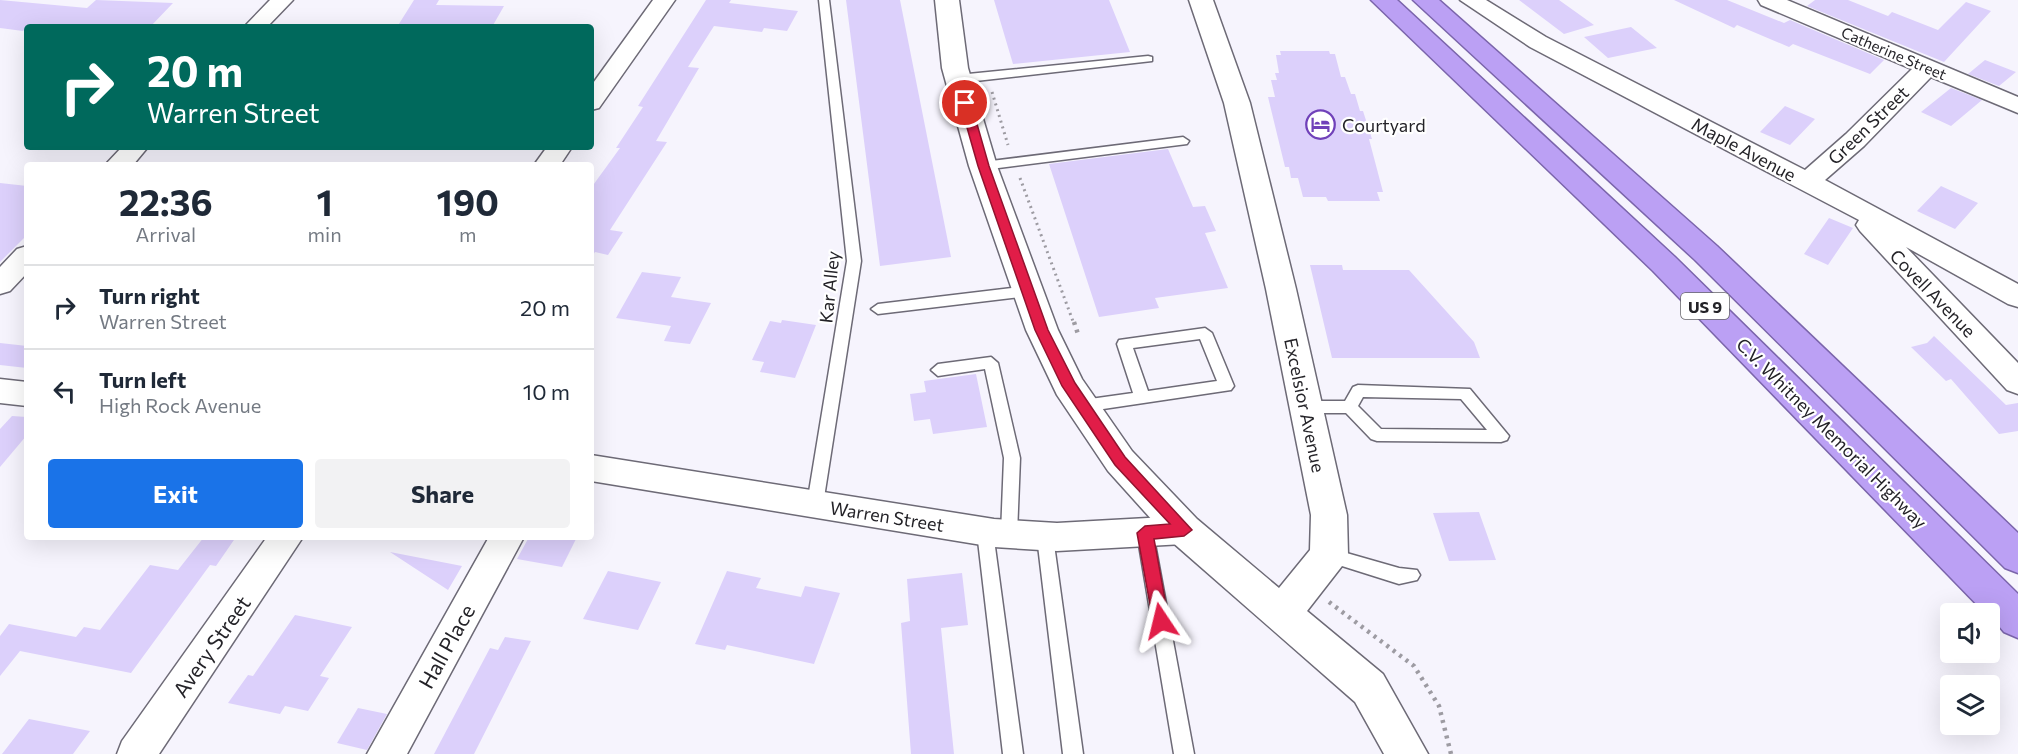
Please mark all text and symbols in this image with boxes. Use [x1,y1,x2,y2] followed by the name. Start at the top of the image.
[1839,23,1949,83] street label: Catherine Street
[147,44,243,96] text: 20 m
[48,48,126,126] icon: right
[939,77,990,128] pin
[1823,81,1913,169] street label: Green Street
[948,86,981,119] icon: arrive
[147,96,320,129] text: Warren Street
[1305,109,1337,141] hotel icon: Courtyard
[1688,112,1800,186] street label: Maple Avenue
[1342,114,1426,136] place label: Courtyard
[119,179,213,223] text: 22:36
[316,179,333,223] text: 1
[437,179,499,223] text: 190
[136,222,196,246] text: Arrival
[308,222,342,246] text: min
[459,222,477,246] text: m
[1886,244,1980,342] street label: Covell Avenue
[814,250,844,324] street label: Kar Alley
[99,282,200,309] text: Turn right
[48,291,81,324] icon: right
[1681,293,1729,319] road number: US 9
[520,294,570,321] text: 20 m
[99,309,227,333] text: Warren Street
[1732,333,1932,533] street label: C.V. Whitney Memorial Highway
[1280,336,1330,474] street label: Excelsior Avenue
[99,366,186,393] text: Turn left
[48,375,81,408] icon: left
[523,378,570,405] text: 10 m
[99,393,261,417] text: High Rock Avenue
[48,459,303,528] button: Exit
[315,459,570,528] button: Share
[828,496,946,536] street label: Warren Street
[1129,589,1193,653] position arrow
[167,591,255,701] street label: Avery Street
[413,600,479,692] street label: Hall Place
[1940,603,2000,735] map controls
[1940,603,2000,663] button: sound
[1940,675,2000,735] button: layers

